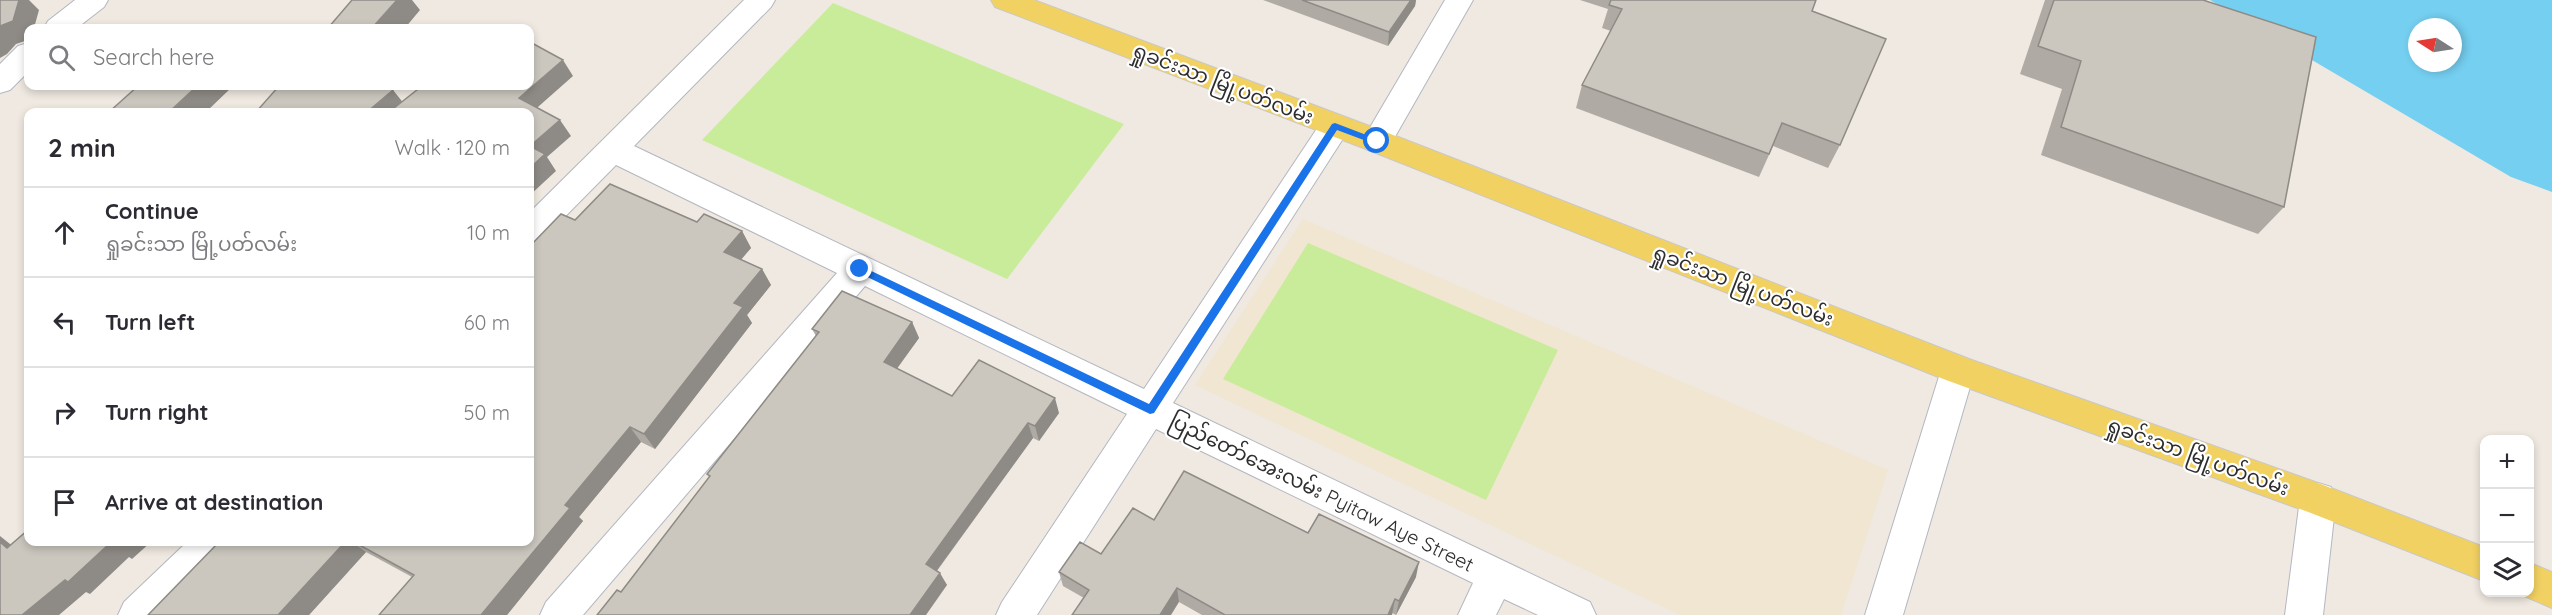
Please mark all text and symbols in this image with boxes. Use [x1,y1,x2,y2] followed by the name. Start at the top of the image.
[2408,18,2462,72] north arrow
[24,24,534,90] search box
[1127,36,1317,133] street label: ရှုခင်းသာ မြို့ပတ်လမ်း
[45,41,78,74] icon: search
[93,43,214,71] text: Search here
[1363,127,1389,153] route start
[48,131,116,164] text: 2 min
[395,135,510,160] text: Walk · 120 m
[105,197,199,225] text: Continue
[48,216,81,249] icon: ahead
[467,220,510,245] text: 10 m
[105,231,297,256] text: ရှုခင်းသာ မြို့ပတ်လမ်း
[1647,238,1837,335] street label: ရှုခင်းသာ မြို့ပတ်လမ်း
[846,255,872,281] route end
[48,306,81,339] icon: left
[105,308,195,336] text: Turn left
[464,310,510,335] text: 60 m
[48,396,81,429] icon: right
[105,398,209,426] text: Turn right
[464,400,510,425] text: 50 m
[1164,406,1479,580] street label: ပြည်တော်အေးလမ်း Pyitaw Aye Street
[2102,410,2293,504] street label: ရှုခင်းသာ မြို့ပတ်လမ်း
[2480,435,2534,597] map controls
[2480,435,2534,489] button: +
[48,486,81,519] icon: arrive
[105,488,323,516] text: Arrive at destination
[2480,489,2534,543] button: −
[2480,543,2534,597] button: layers

